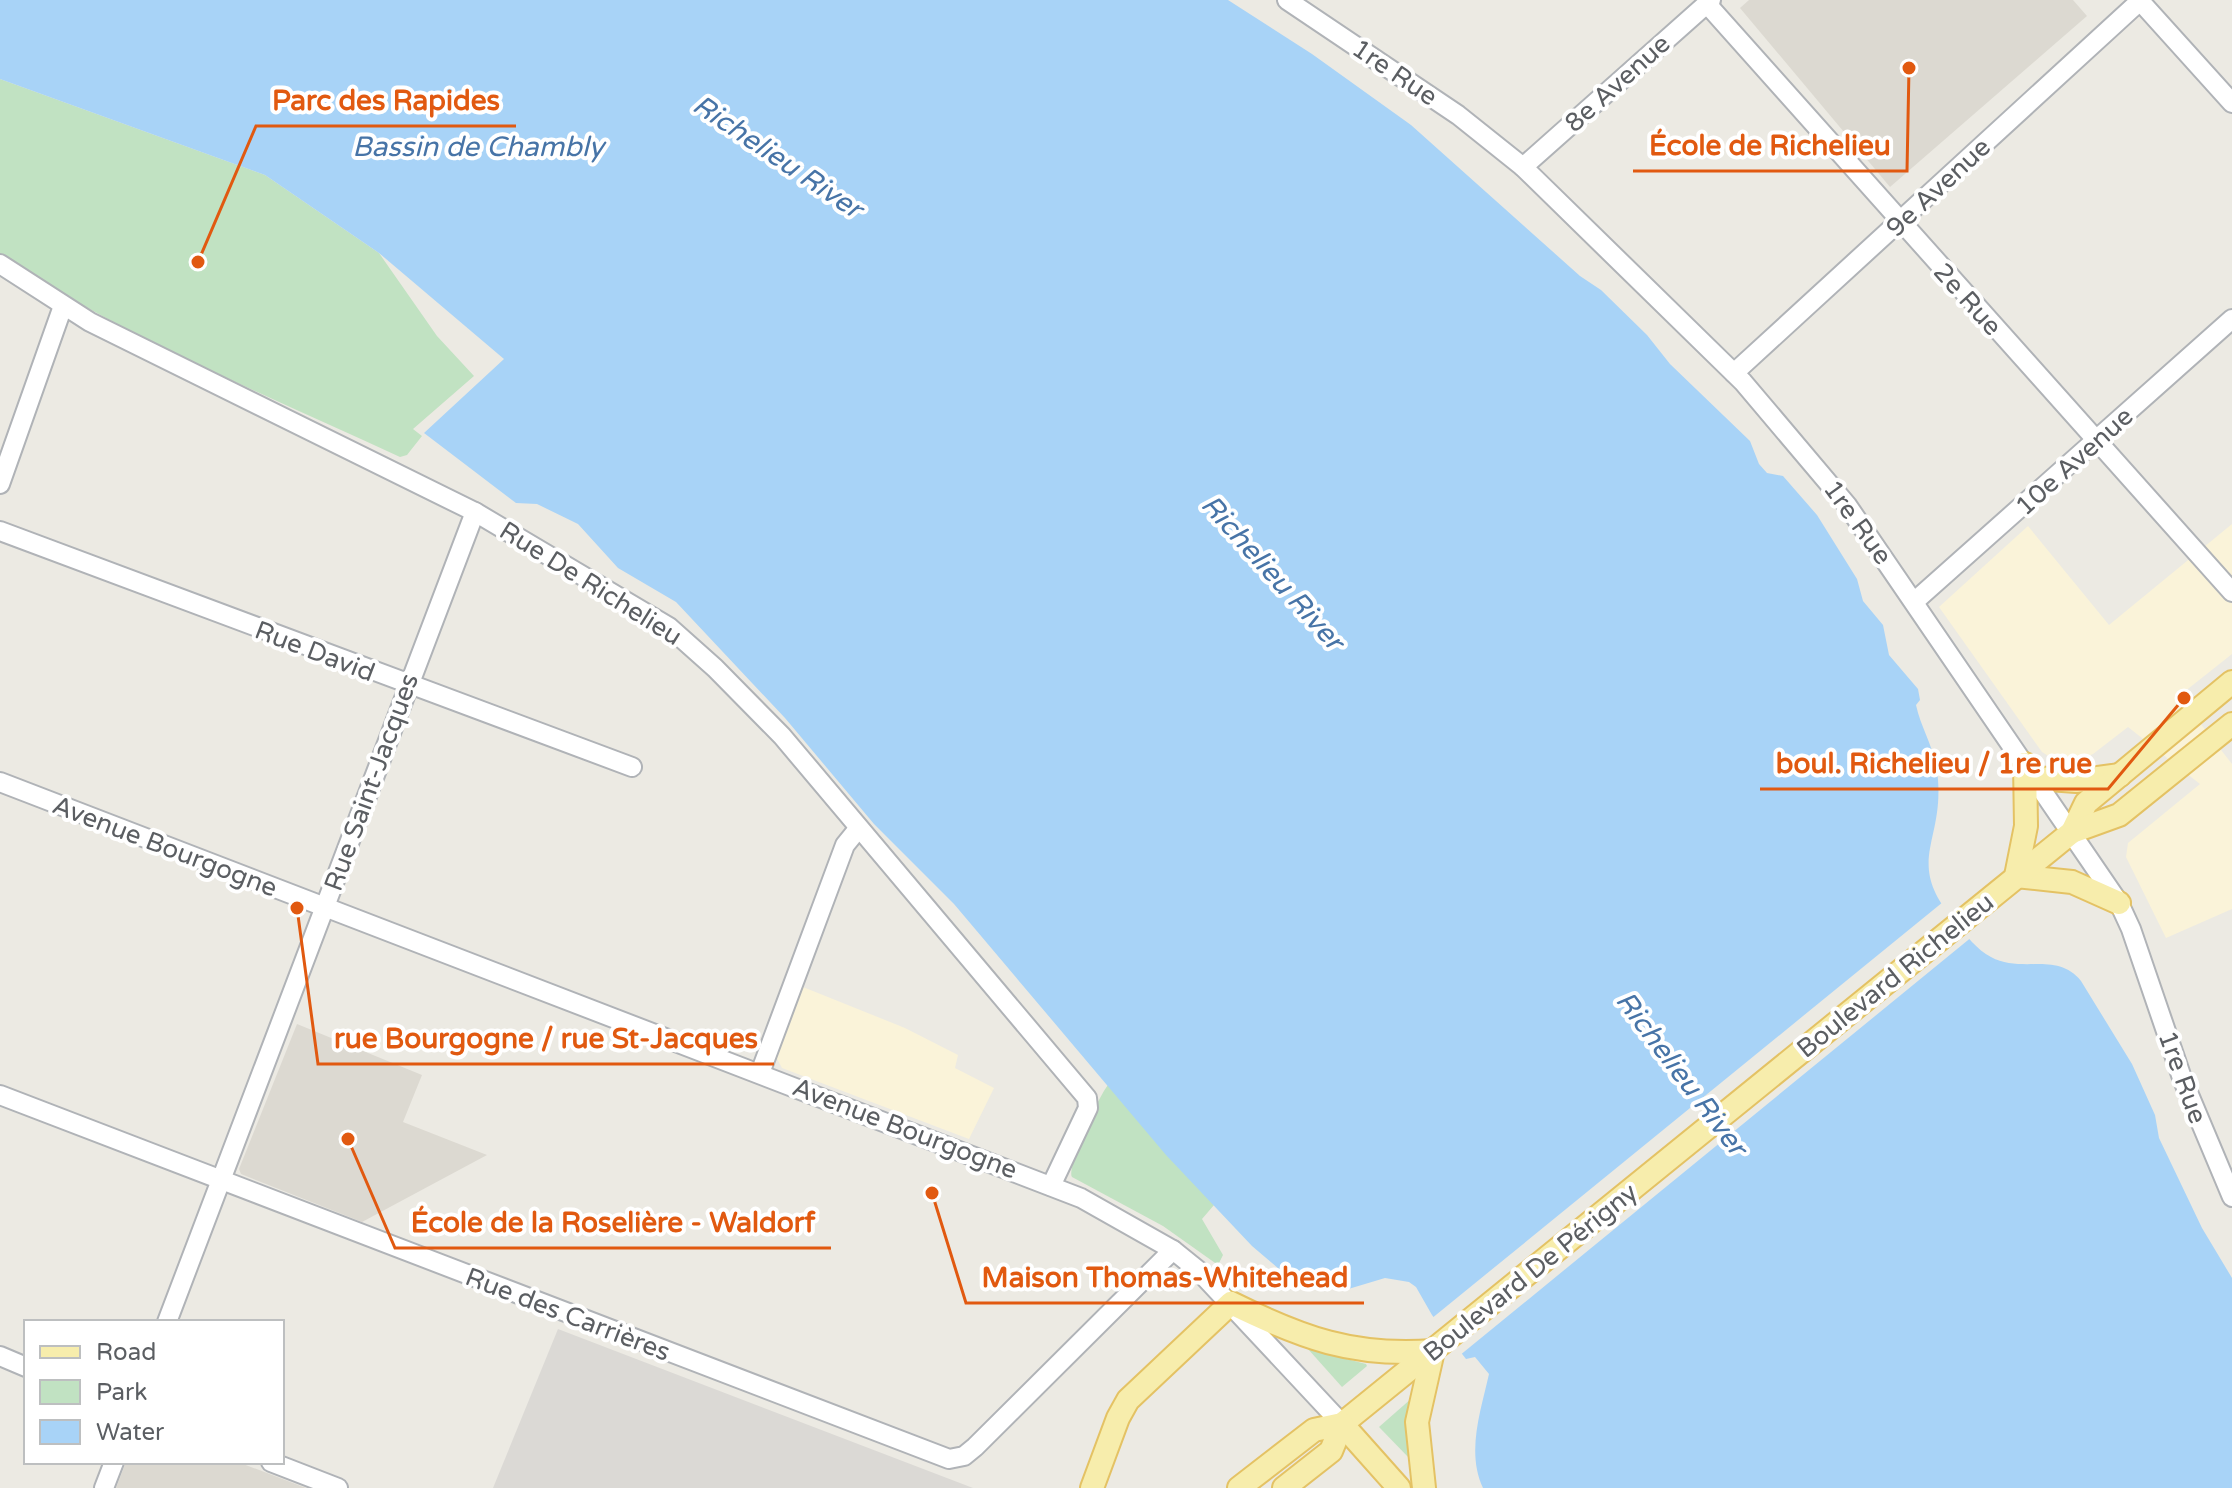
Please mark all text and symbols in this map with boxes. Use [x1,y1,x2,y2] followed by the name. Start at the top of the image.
[1558,28,1676,139] street label: 8e Avenue
[1346,33,1443,112] street label: 1re Rue
[256,74,516,126] callout: Parc des Rapides
[272,84,500,118] text: Parc des Rapides
[686,88,871,228] water label: Richelieu River
[1633,119,1907,171] callout: École de Richelieu
[1649,128,1891,163] text: École de Richelieu
[352,130,607,164] water label: Bassin de Chambly
[1880,131,1997,243] street label: 9e Avenue
[1927,257,2008,342] street label: 2e Rue
[2009,401,2139,522] street label: 10e Avenue
[1817,474,1898,570] street label: 1re Rue
[1194,488,1353,660] water label: Richelieu River
[494,515,688,652] street label: Rue De Richelieu
[250,614,379,689] street label: Rue David
[318,669,425,895] street label: Rue Saint-Jacques
[1760,737,2108,789] callout: boul. Richelieu / 1re rue
[1776,747,2092,781] text: boul. Richelieu / 1re rue
[48,789,282,904] street label: Avenue Bourgogne
[1791,886,2000,1064] street label: Boulevard Richelieu
[1608,985,1756,1165] water label: Richelieu River
[318,1012,774,1064] callout: rue Bourgogne / rue St-Jacques
[334,1022,758,1056] text: rue Bourgogne / rue St-Jacques
[2151,1027,2214,1128] street label: 1re Rue
[788,1071,1022,1186] street label: Avenue Bourgogne
[1417,1177,1644,1368] street label: Boulevard De Périgny
[395,1196,831,1248] callout: École de la Roselière - Waldorf
[411,1205,816,1240] text: École de la Roselière - Waldorf
[966,1251,1364,1303] callout: Maison Thomas-Whitehead
[461,1261,675,1368] street label: Rue des Carrières
[982,1261,1348,1295] text: Maison Thomas-Whitehead
[24,1320,284,1464] legend
[96,1338,156,1367] text: Road
[96,1378,147,1407] text: Park
[96,1418,165,1447] text: Water

